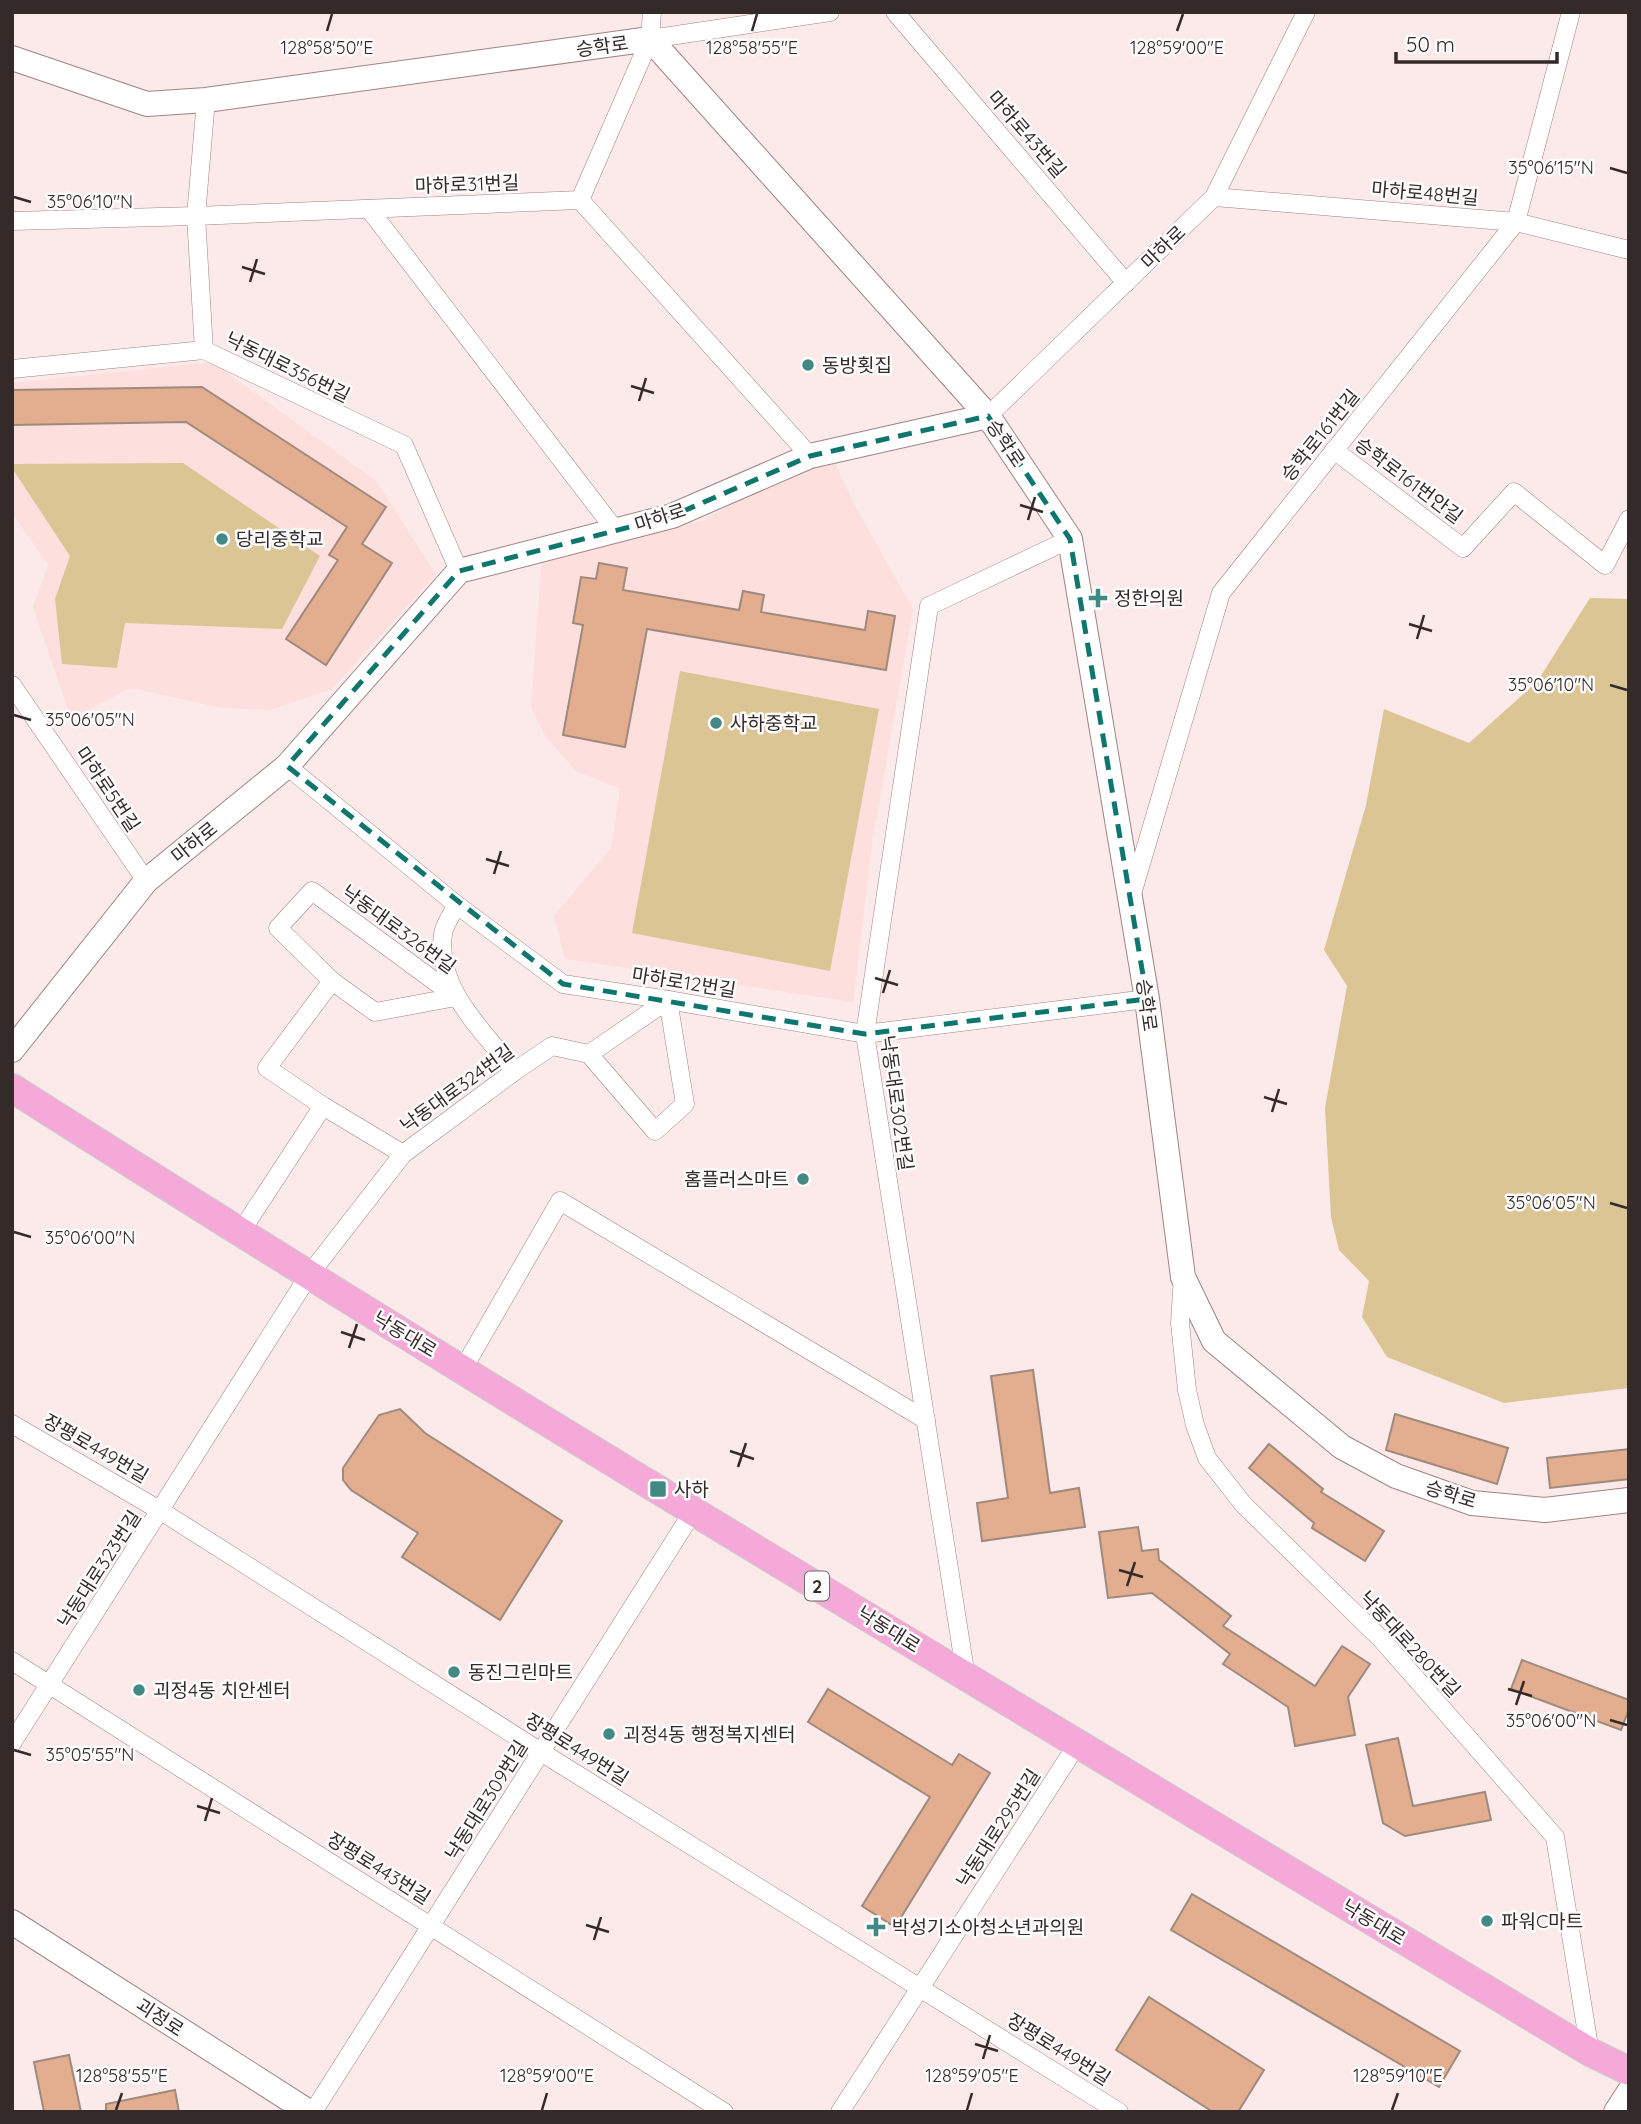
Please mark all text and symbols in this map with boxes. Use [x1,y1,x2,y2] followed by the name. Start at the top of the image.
[1396,21,1557,65] scale bar
[574,30,630,62] street label: 승학로
[1406,31,1455,57] text: 50 m
[281,36,373,59] text: 128°58'50"E
[706,36,798,59] text: 128°58'55"E
[1130,36,1224,59] text: 128°59'00"E
[983,86,1071,182] street label: 마하로43번길
[1508,156,1594,179] text: 35°06'15"N
[414,170,520,198] street label: 마하로31번길
[1370,176,1480,210] street label: 마하로48번길
[47,190,133,213] text: 35°06'10"N
[1136,220,1190,274] street label: 마하로
[222,327,354,407] street label: 낙동대로356번길
[822,353,892,377] place label: 동방횟집
[800,357,816,373] marker: 동방횟집
[1276,384,1364,486] street label: 승학로161번길
[981,415,1031,471] street label: 승학로
[1350,432,1468,528] street label: 승학로161번안길
[631,497,689,537] street label: 마하로
[236,527,323,551] place label: 당리중학교
[214,531,230,547] marker: 당리중학교
[1114,586,1184,610] place label: 정한의원
[1088,588,1108,608] marker: 정한의원
[1508,673,1594,696] text: 35°06'10"N
[45,708,135,731] text: 35°06'05"N
[730,711,817,735] place label: 사하중학교
[708,715,724,731] marker: 사하중학교
[71,742,145,836] street label: 마하로5번길
[166,816,222,868] street label: 마하로
[337,879,461,979] street label: 낙동대로326번길
[630,962,738,1002] street label: 마하로12번길
[1131,977,1163,1033] street label: 승학로
[876,1034,918,1172] street label: 낙동대로302번길
[395,1039,519,1137] street label: 낙동대로324번길
[684,1167,789,1191] place label: 홈플러스마트
[795,1171,811,1187] marker: 홈플러스마트
[1506,1191,1596,1214] text: 35°06'05"N
[45,1226,135,1249] text: 35°06'00"N
[369,1306,441,1362] street label: 낙동대로
[39,1408,153,1488] street label: 장평로449번길
[1422,1475,1480,1513] street label: 승학로
[674,1477,709,1501] place label: 사하
[648,1479,668,1499] marker: 사하
[52,1506,146,1632] street label: 낙동대로323번길
[805,1572,829,1601] road number: 2
[1355,1586,1465,1702] street label: 낙동대로280번길
[853,1600,925,1658] street label: 낙동대로
[468,1660,573,1684] place label: 동진그린마트
[446,1664,462,1680] marker: 동진그린마트
[153,1678,291,1702] place label: 괴정4동 치안센터
[131,1682,147,1698] marker: 괴정4동 치안센터
[521,1708,633,1790] street label: 장평로449번길
[1506,1709,1596,1732] text: 35°06'00"N
[623,1722,796,1746] place label: 괴정4동 행정복지센터
[601,1726,617,1742] marker: 괴정4동 행정복지센터
[440,1736,532,1864] street label: 낙동대로309번길
[46,1743,134,1766] text: 35°05'55"N
[951,1764,1045,1892] street label: 낙동대로295번길
[323,1827,435,1909] street label: 장평로443번길
[1338,1894,1410,1950] street label: 낙동대로
[1501,1909,1583,1933] place label: 파워C마트
[1479,1913,1495,1929] marker: 파워C마트
[892,1915,1084,1939] place label: 박성기소아청소년과의원
[866,1917,886,1937] marker: 박성기소아청소년과의원
[131,1993,189,2041] street label: 괴정로
[1003,2008,1115,2090] street label: 장평로449번길
[76,2064,168,2087] text: 128°58'55"E
[500,2064,594,2087] text: 128°59'00"E
[925,2064,1019,2087] text: 128°59'05"E
[1353,2064,1443,2087] text: 128°59'10"E

